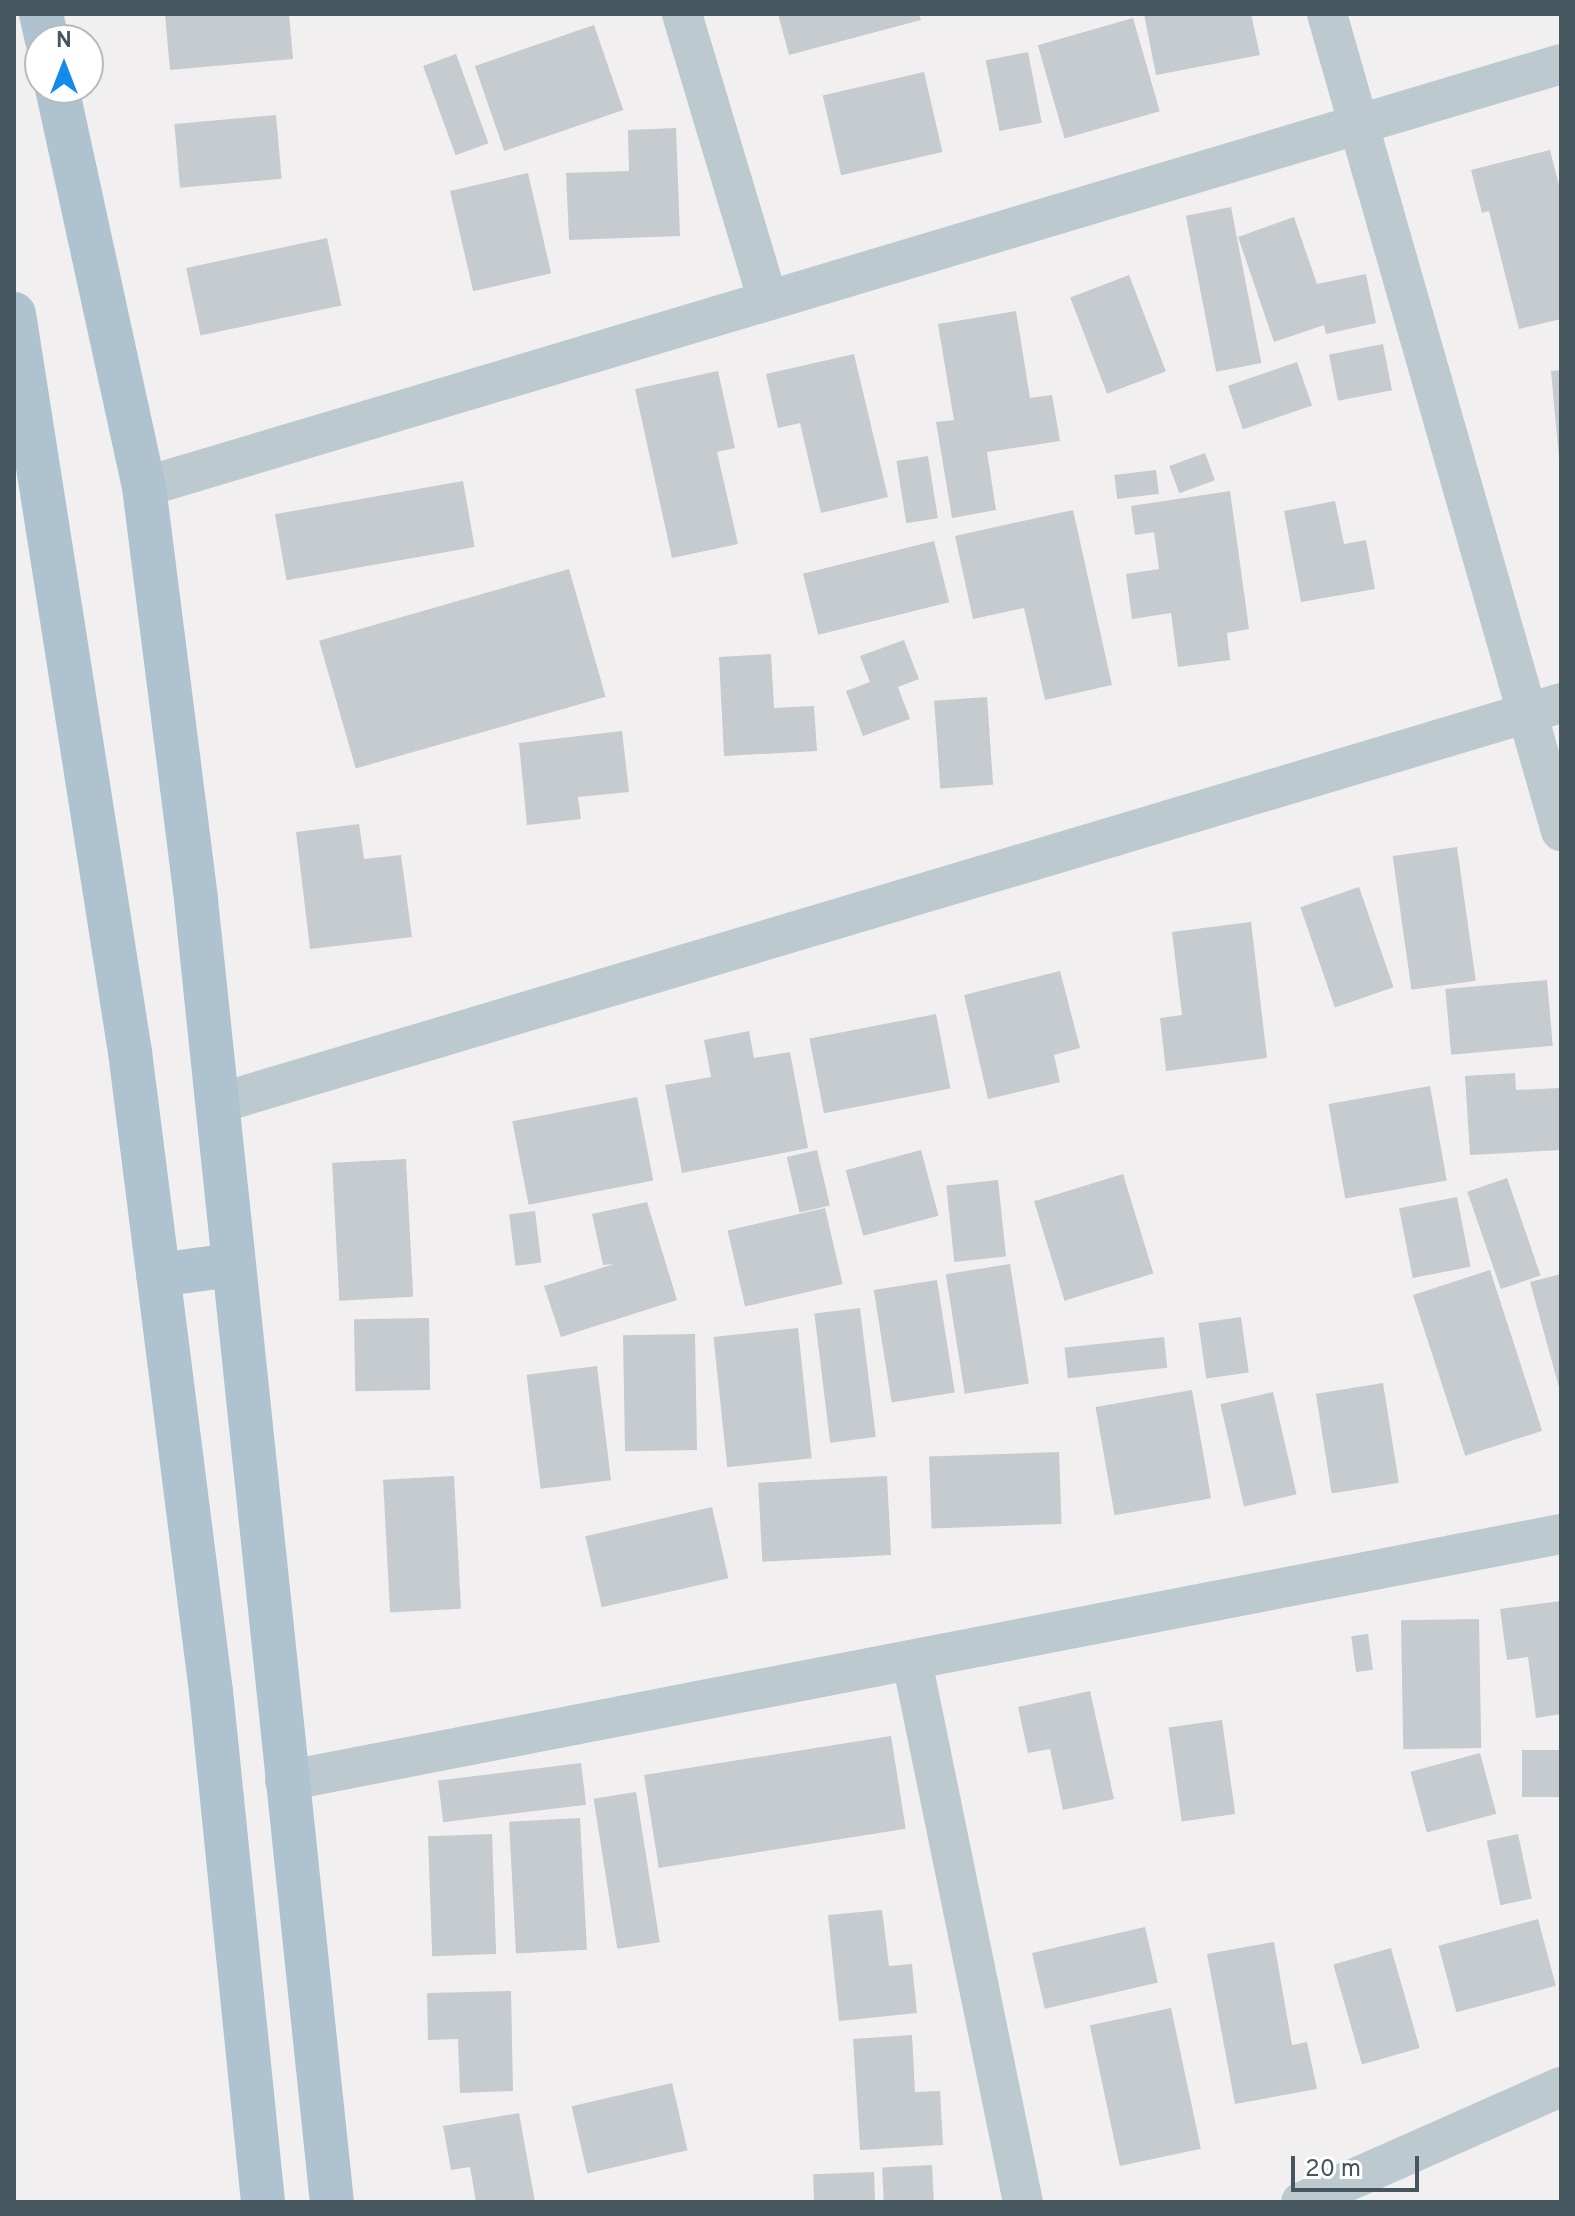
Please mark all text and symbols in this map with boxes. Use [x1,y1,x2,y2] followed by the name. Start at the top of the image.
[24,24,104,104] north arrow
[56,28,72,55] text: N
[1295,2140,1423,2190] scale bar
[1305,2155,1361,2185] text: 20 m

